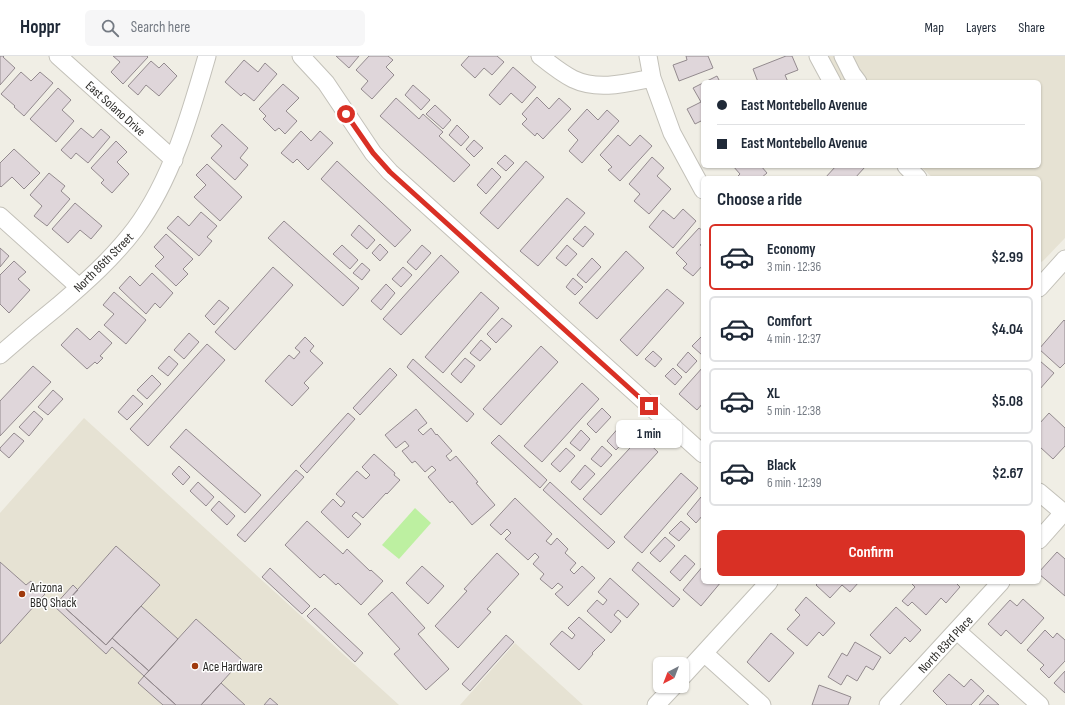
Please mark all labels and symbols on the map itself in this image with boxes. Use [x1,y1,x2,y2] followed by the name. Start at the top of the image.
[82,78,149,140] street label: East Solano Drive
[337,105,355,123] route start
[70,229,137,296] street label: North 86th Street
[640,397,658,415] route end
[616,420,682,448] callout: 1 min
[29,580,76,611] place label: Arizona BBQ Shack
[17,589,27,599] marker: Arizona BBQ Shack
[915,613,976,677] street label: North 83rd Place
[653,657,689,693] north arrow
[202,659,263,675] place label: Ace Hardware
[190,661,200,671] marker: Ace Hardware

